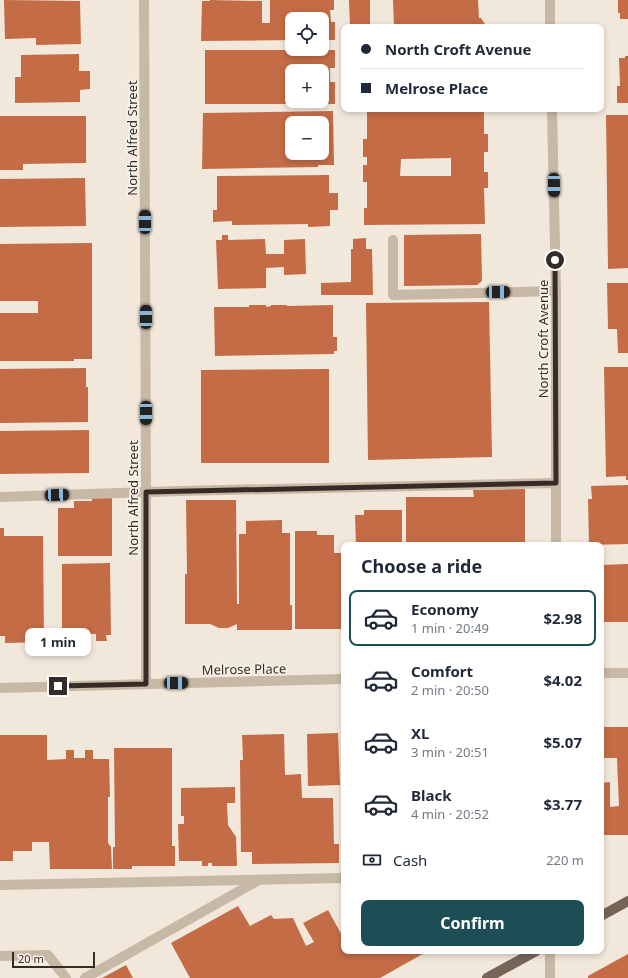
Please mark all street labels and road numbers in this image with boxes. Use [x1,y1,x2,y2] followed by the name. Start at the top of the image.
[123,80,141,196] street label: North Alfred Street
[534,280,552,398] street label: North Croft Avenue
[124,440,142,556] street label: North Alfred Street
[202,659,286,679] street label: Melrose Place

